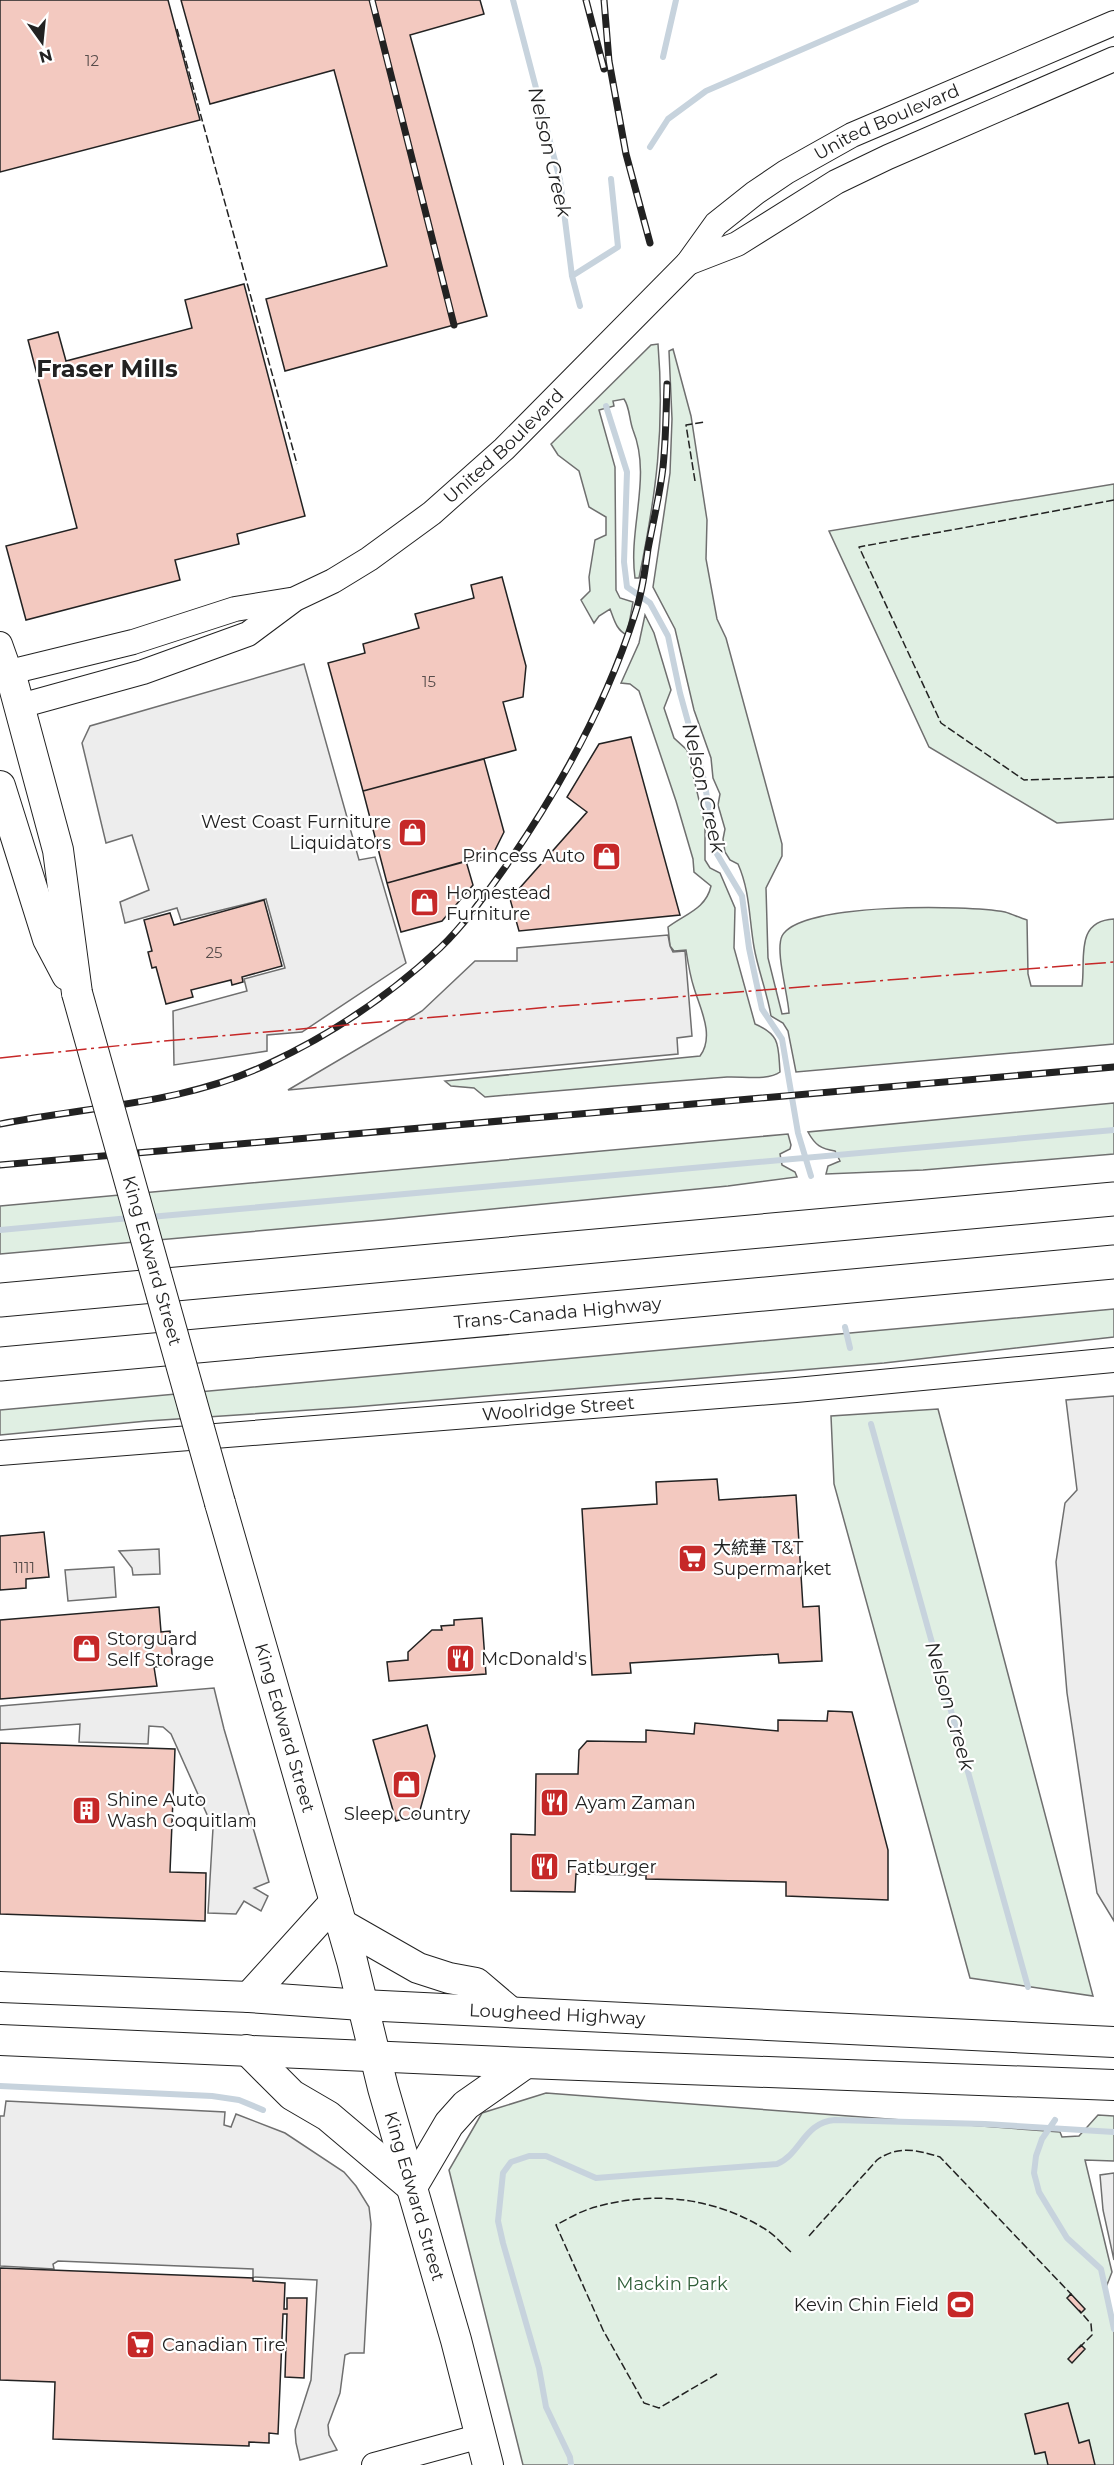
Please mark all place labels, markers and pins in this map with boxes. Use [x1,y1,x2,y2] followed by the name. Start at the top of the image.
[201,811,391,854] place label: West Coast Furniture Liquidators
[396,816,428,848] shop icon: West Coast Furniture Liquidators
[590,840,622,872] shop icon: Princess Auto
[462,845,585,867] place label: Princess Auto
[446,882,551,925] place label: Homestead Furniture
[409,887,441,919] shop icon: Homestead Furniture
[713,1537,832,1580] place label: 大統華 T&T Supermarket
[676,1542,708,1574] supermarket icon: 大統華 T&T Supermarket
[107,1628,214,1671] place label: Storguard Self Storage
[70,1633,102,1665] shop icon: Storguard Self Storage
[444,1643,476,1675] restaurant icon: McDonald's
[481,1648,587,1670] place label: McDonald's
[391,1769,423,1801] shop icon: Sleep Country
[538,1787,570,1819] restaurant icon: Ayam Zaman
[107,1789,257,1832] place label: Shine Auto Wash Coquitlam
[575,1792,696,1814] place label: Ayam Zaman
[70,1794,102,1826] building icon: Shine Auto Wash Coquitlam
[344,1803,471,1825] place label: Sleep Country
[529,1851,561,1883] restaurant icon: Fatburger
[566,1856,657,1878] place label: Fatburger
[944,2289,976,2321] sports icon: Kevin Chin Field
[794,2294,939,2316] place label: Kevin Chin Field
[125,2329,157,2361] supermarket icon: Canadian Tire
[162,2334,286,2356] place label: Canadian Tire

